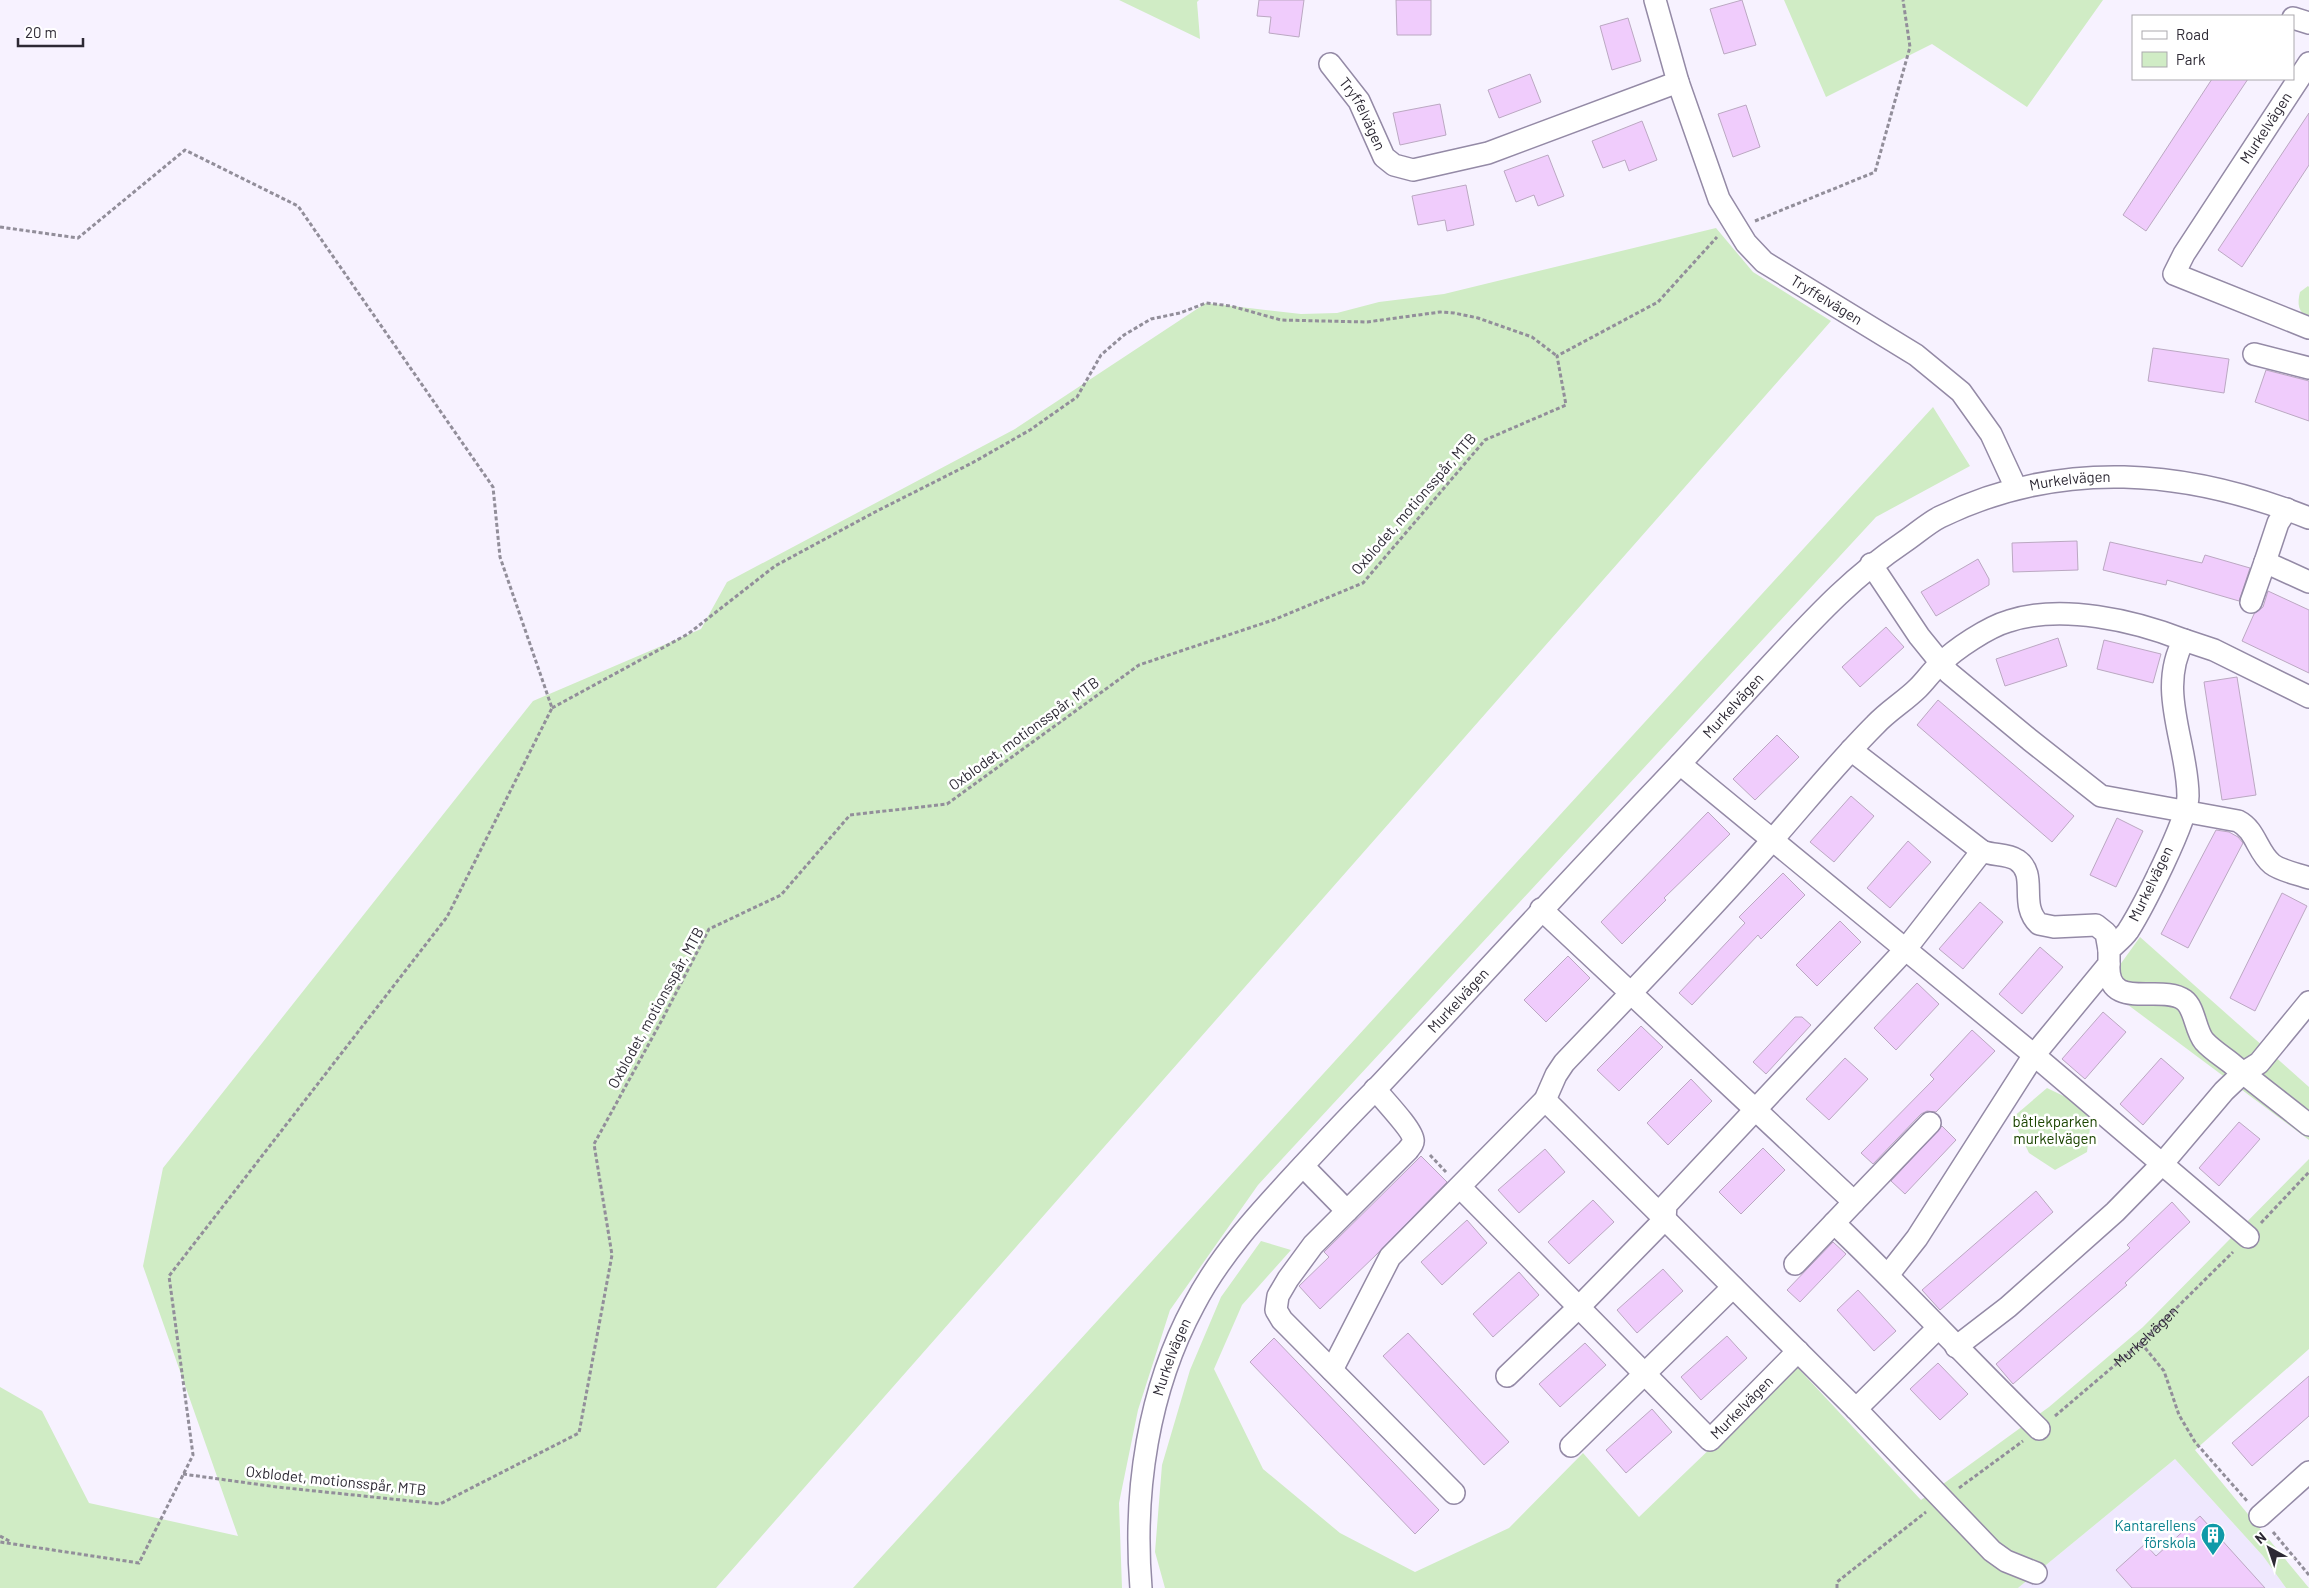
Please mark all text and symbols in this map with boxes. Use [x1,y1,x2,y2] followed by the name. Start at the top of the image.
[18,15,82,47] scale bar
[2132,15,2294,80] legend
[25,23,57,41] text: 20 m
[2176,25,2209,43] text: Road
[2176,50,2206,68] text: Park
[1336,73,1390,153] street label: Tryffelvägen
[2235,88,2295,167] street label: Murkelvägen
[1788,271,1866,328] street label: Tryffelvägen
[1347,429,1480,578] street label: Oxblodet, motionsspår, MTB
[2028,467,2111,494] street label: Murkelvägen
[1698,669,1767,741] street label: Murkelvägen
[945,673,1102,794] street label: Oxblodet, motionsspår, MTB
[2124,843,2176,924] street label: Murkelvägen
[603,924,707,1091] street label: Oxblodet, motionsspår, MTB
[1423,964,1492,1036] street label: Murkelvägen
[2013,1112,2097,1147] park label: båtlekparken murkelvägen
[2110,1301,2181,1370] street label: Murkelvägen
[1148,1315,1194,1398] street label: Murkelvägen
[1706,1372,1776,1442] street label: Murkelvägen
[245,1462,427,1498] street label: Oxblodet, motionsspår, MTB
[2114,1516,2196,1551] place label: Kantarellens förskola
[2200,1522,2226,1556] building icon: Kantarellens förskola
[2244,1523,2294,1573] north arrow
[2251,1528,2269,1547] text: N

